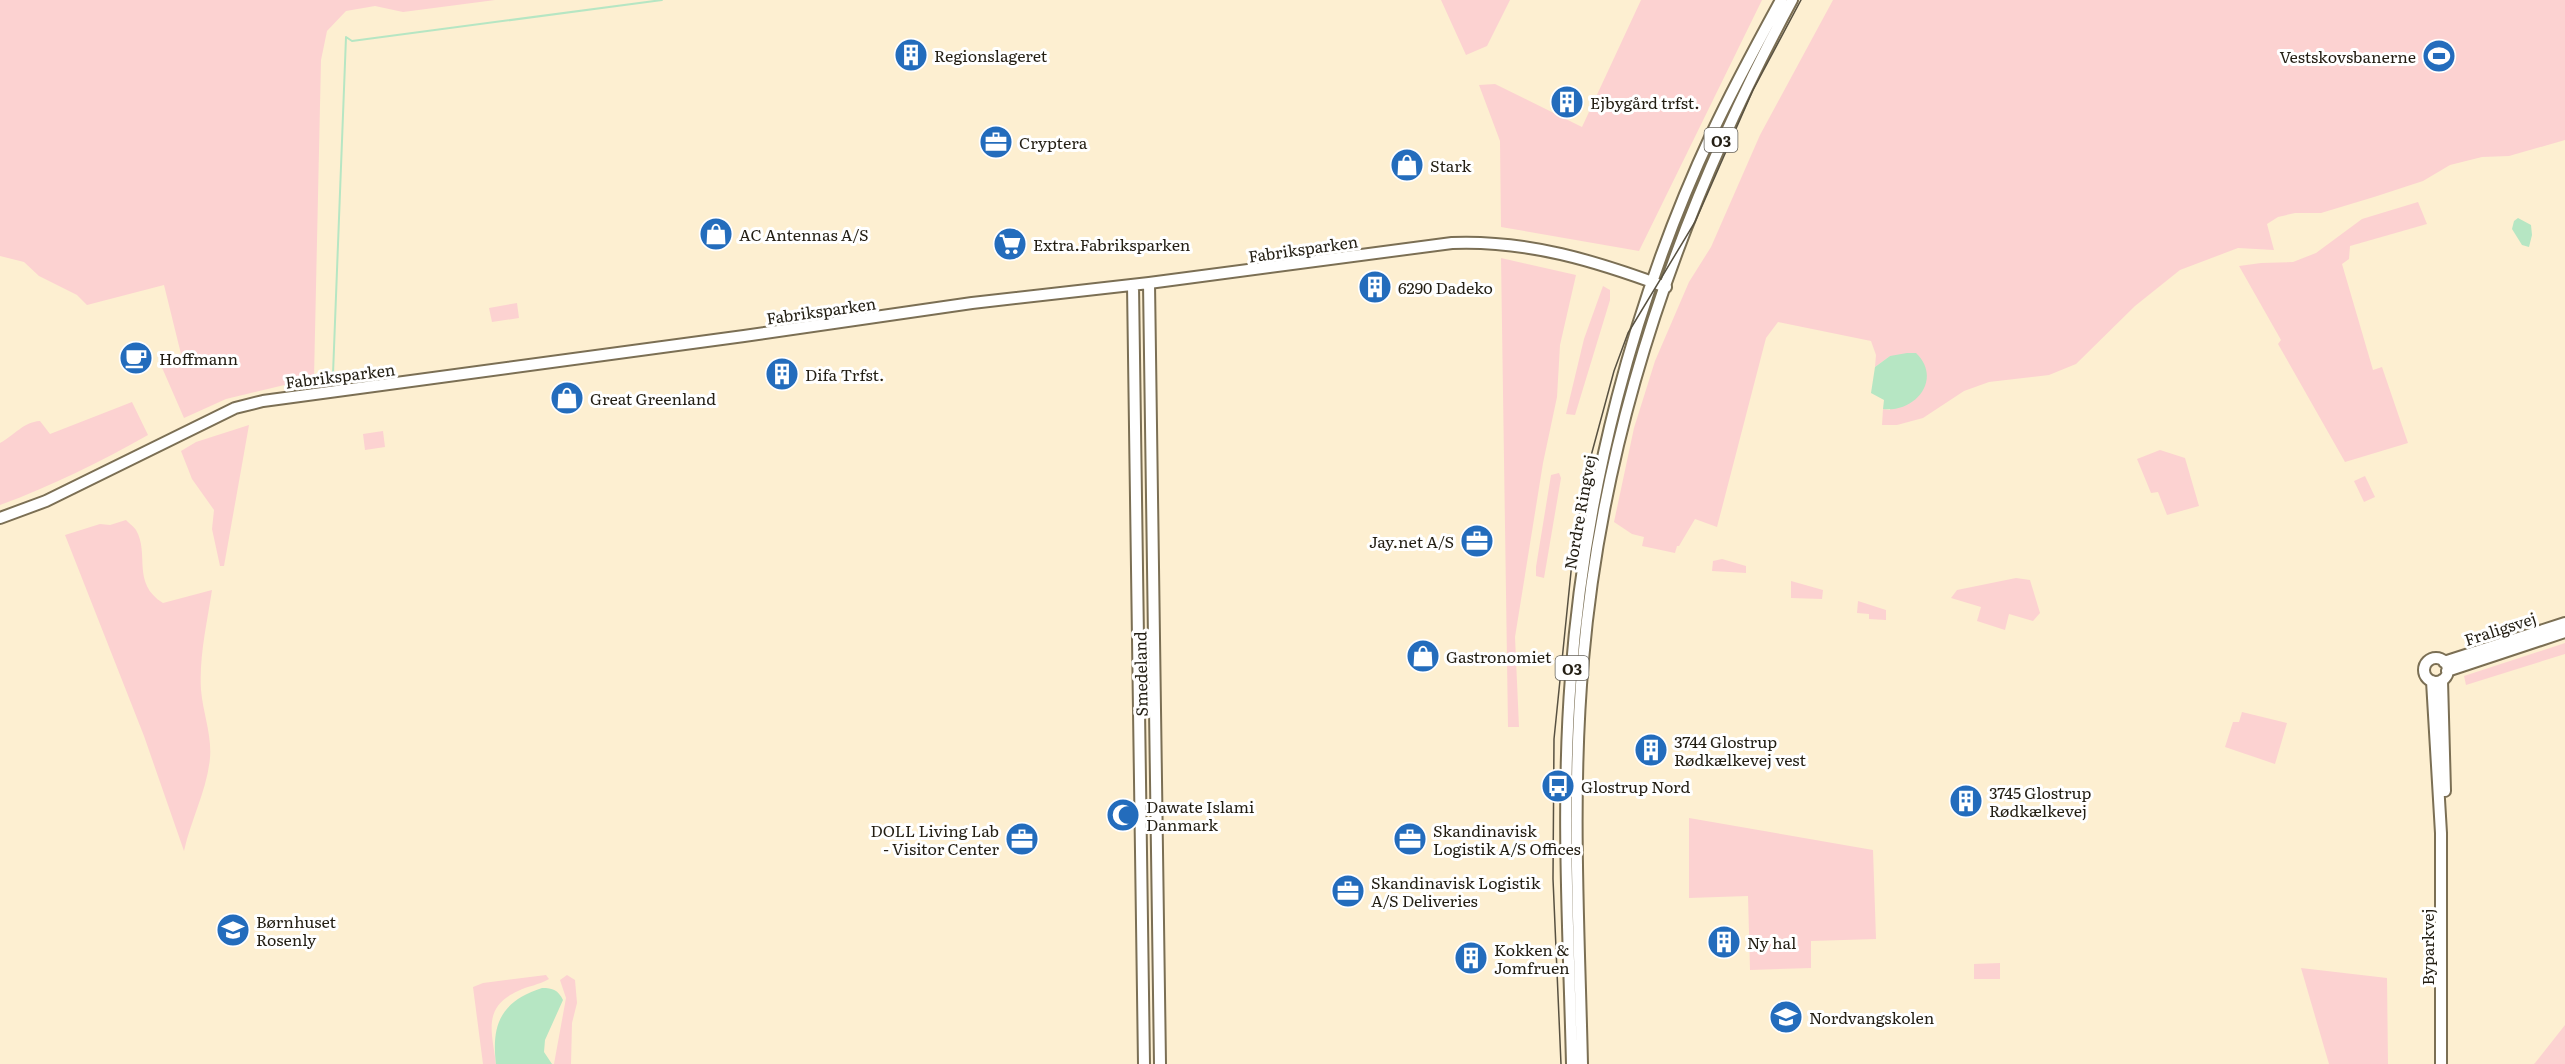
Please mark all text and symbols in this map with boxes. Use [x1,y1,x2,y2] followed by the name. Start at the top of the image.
[893,37,929,73] building icon: Regionslageret
[2421,38,2457,74] sports icon: Vestskovsbanerne
[934,43,1048,67] place label: Regionslageret
[2279,44,2416,68] place label: Vestskovsbanerne
[1549,84,1585,120] building icon: Ejbygård trfst.
[1590,90,1700,114] place label: Ejbygård trfst.
[978,124,1014,160] office icon: Cryptera
[1704,128,1738,152] road number: O3
[1019,130,1088,154] place label: Cryptera
[1389,147,1425,183] shop icon: Stark
[1430,153,1471,177] place label: Stark
[698,216,734,252] shop icon: AC Antennas A/S
[739,222,869,246] place label: AC Antennas A/S
[992,226,1028,262] supermarket icon: Extra.Fabriksparken
[1247,228,1360,268] street label: Fabriksparken
[1033,232,1191,256] place label: Extra.Fabriksparken
[1357,269,1393,305] building icon: 6290 Dadeko
[1398,275,1493,299] place label: 6290 Dadeko
[765,290,878,330] street label: Fabriksparken
[118,340,154,376] cafe icon: Hoffmann
[159,346,239,370] place label: Hoffmann
[284,356,397,394] street label: Fabriksparken
[764,356,800,392] building icon: Difa Trfst.
[805,362,884,386] place label: Difa Trfst.
[549,380,585,416] shop icon: Great Greenland
[590,386,716,410] place label: Great Greenland
[1557,453,1601,571] street label: Nordre Ringvej
[1459,523,1495,559] office icon: Jay.net A/S
[1369,529,1454,553] place label: Jay.net A/S
[2461,605,2539,651] street label: Fraligsvej
[1127,631,1153,717] street label: Smedeland
[1405,638,1441,674] shop icon: Gastronomiet
[1446,644,1552,668] place label: Gastronomiet
[1556,656,1588,680] road number: O3
[1674,729,1806,771] place label: 3744 Glostrup Rødkælkevej vest
[1633,732,1669,768] building icon: 3744 Glostrup Rødkælkevej vest
[1540,768,1576,804] bus stop icon: Glostrup Nord
[1581,774,1691,798] place label: Glostrup Nord
[1989,780,2092,822] place label: 3745 Glostrup Rødkælkevej
[1948,783,1984,819] building icon: 3745 Glostrup Rødkælkevej
[1146,794,1254,836] place label: Dawate Islami Danmark
[1105,797,1141,833] mosque icon: Dawate Islami Danmark
[870,818,999,860] place label: DOLL Living Lab - Visitor Center
[1433,818,1581,860] place label: Skandinavisk Logistik A/S Offices
[1004,821,1040,857] office icon: DOLL Living Lab - Visitor Center
[1392,821,1428,857] office icon: Skandinavisk Logistik A/S Offices
[1371,870,1541,912] place label: Skandinavisk Logistik A/S Deliveries
[1330,873,1366,909] office icon: Skandinavisk Logistik A/S Deliveries
[2415,908,2439,986] street label: Byparkvej
[256,909,337,951] place label: Børnhuset Rosenly
[215,912,251,948] school or university icon: Børnhuset Rosenly
[1706,924,1742,960] building icon: Ny hal
[1747,930,1796,954] place label: Ny hal
[1494,937,1570,979] place label: Kokken & Jomfruen
[1453,940,1489,976] building icon: Kokken & Jomfruen
[1768,999,1804,1035] school or university icon: Nordvangskolen
[1809,1005,1935,1029] place label: Nordvangskolen

